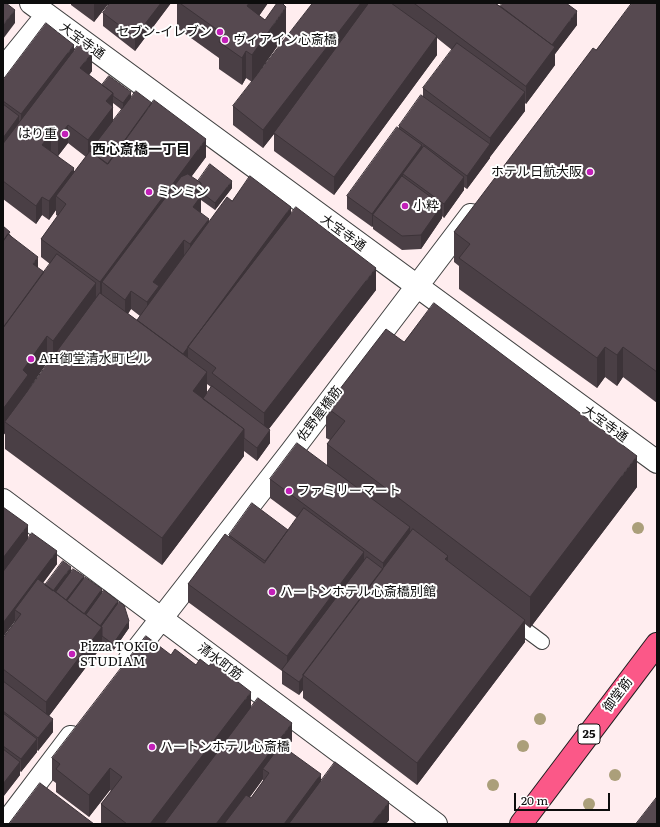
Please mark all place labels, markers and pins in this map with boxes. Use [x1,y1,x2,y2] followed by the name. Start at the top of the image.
[116,24,212,40] place label: セブン-イレブン
[215,27,225,37] marker: セブン-イレブン
[233,32,337,48] place label: ヴィアイン心斎橋
[220,35,230,45] marker: ヴィアイン心斎橋
[18,126,57,142] place label: はり重
[60,129,70,139] marker: はり重
[491,164,582,180] place label: ホテル日航大阪
[585,167,595,177] marker: ホテル日航大阪
[157,184,209,200] place label: ミンミン
[144,187,154,197] marker: ミンミン
[413,198,439,214] place label: 小粋
[400,201,410,211] marker: 小粋
[39,351,150,367] place label: AH御堂清水町ビル
[26,354,36,364] marker: AH御堂清水町ビル
[297,483,401,499] place label: ファミリーマート
[284,486,294,496] marker: ファミリーマート
[280,584,436,600] place label: ハートンホテル心斎橋別館
[267,587,277,597] marker: ハートンホテル心斎橋別館
[80,639,159,670] place label: Pizza TOKIO STUDIAM
[67,649,77,659] marker: Pizza TOKIO STUDIAM
[160,739,290,755] place label: ハートンホテル心斎橋
[147,742,157,752] marker: ハートンホテル心斎橋

